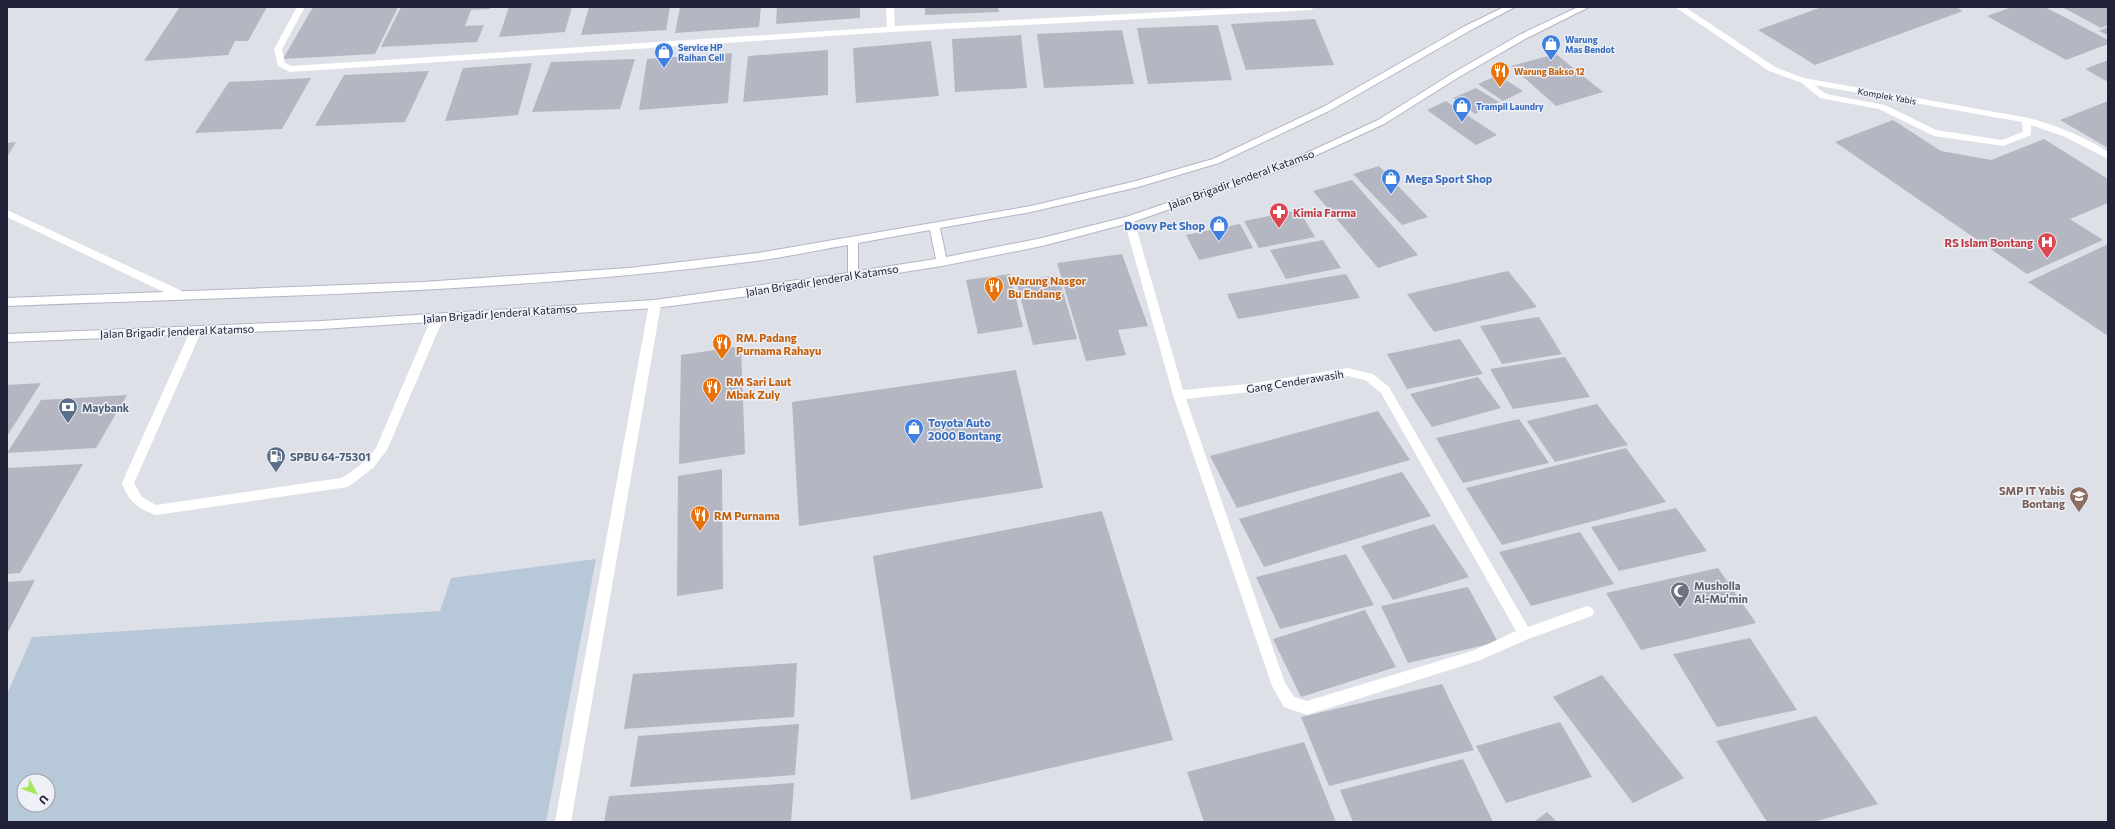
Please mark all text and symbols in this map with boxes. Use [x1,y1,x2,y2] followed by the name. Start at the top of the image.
[1540,33,1562,61] shop icon: Warung Mas Bendot
[1565,34,1615,55] place label: Warung Mas Bendot
[653,41,675,69] shop icon: Service HP Raihan Cell
[678,42,724,63] place label: Service HP Raihan Cell
[1489,60,1511,88] restaurant icon: Warung Bakso 12
[1514,66,1585,77] place label: Warung Bakso 12
[1857,85,1917,107] street label: Komplek Yabis
[1451,95,1473,123] shop icon: Trampil Laundry
[1476,101,1544,112] place label: Trampil Laundry
[1166,146,1317,212] street label: Jalan Brigadir Jenderal Katamso
[1380,167,1402,195] shop icon: Mega Sport Shop
[1405,172,1493,185] place label: Mega Sport Shop
[1268,201,1290,229] pharmacy icon: Kimia Farma
[1293,206,1356,219] place label: Kimia Farma
[1208,214,1230,242] shop icon: Doovy Pet Shop
[1124,219,1205,232] place label: Doovy Pet Shop
[2036,231,2058,259] hospital icon: RS Islam Bontang
[1945,236,2033,249] place label: RS Islam Bontang
[745,261,900,299] street label: Jalan Brigadir Jenderal Katamso
[1008,274,1087,300] place label: Warung Nasgor Bu Endang
[983,275,1005,303] restaurant icon: Warung Nasgor Bu Endang
[422,301,578,326] street label: Jalan Brigadir Jenderal Katamso
[100,322,255,341] street label: Jalan Brigadir Jenderal Katamso
[736,331,821,357] place label: RM. Padang Purnama Rahayu
[711,332,733,360] restaurant icon: RM. Padang Purnama Rahayu
[1245,367,1345,395] street label: Gang Cenderawasih
[726,375,792,401] place label: RM Sari Laut Mbak Zuly
[701,376,723,404] restaurant icon: RM Sari Laut Mbak Zuly
[57,396,79,424] bank icon: Maybank
[82,401,130,414] place label: Maybank
[928,416,1001,442] place label: Toyota Auto 2000 Bontang
[903,417,925,445] shop icon: Toyota Auto 2000 Bontang
[265,445,287,473] fuel station icon: SPBU 64-75301
[290,450,370,463] place label: SPBU 64-75301
[1999,484,2065,510] place label: SMP IT Yabis Bontang
[2068,485,2090,513] school or university icon: SMP IT Yabis Bontang
[689,504,711,532] restaurant icon: RM Purnama
[714,509,780,522] place label: RM Purnama
[1694,579,1748,605] place label: Musholla Al-Mu'min
[1669,580,1691,608] mosque icon: Musholla Al-Mu'min
[16,773,56,813] north arrow
[36,793,51,807] text: U

